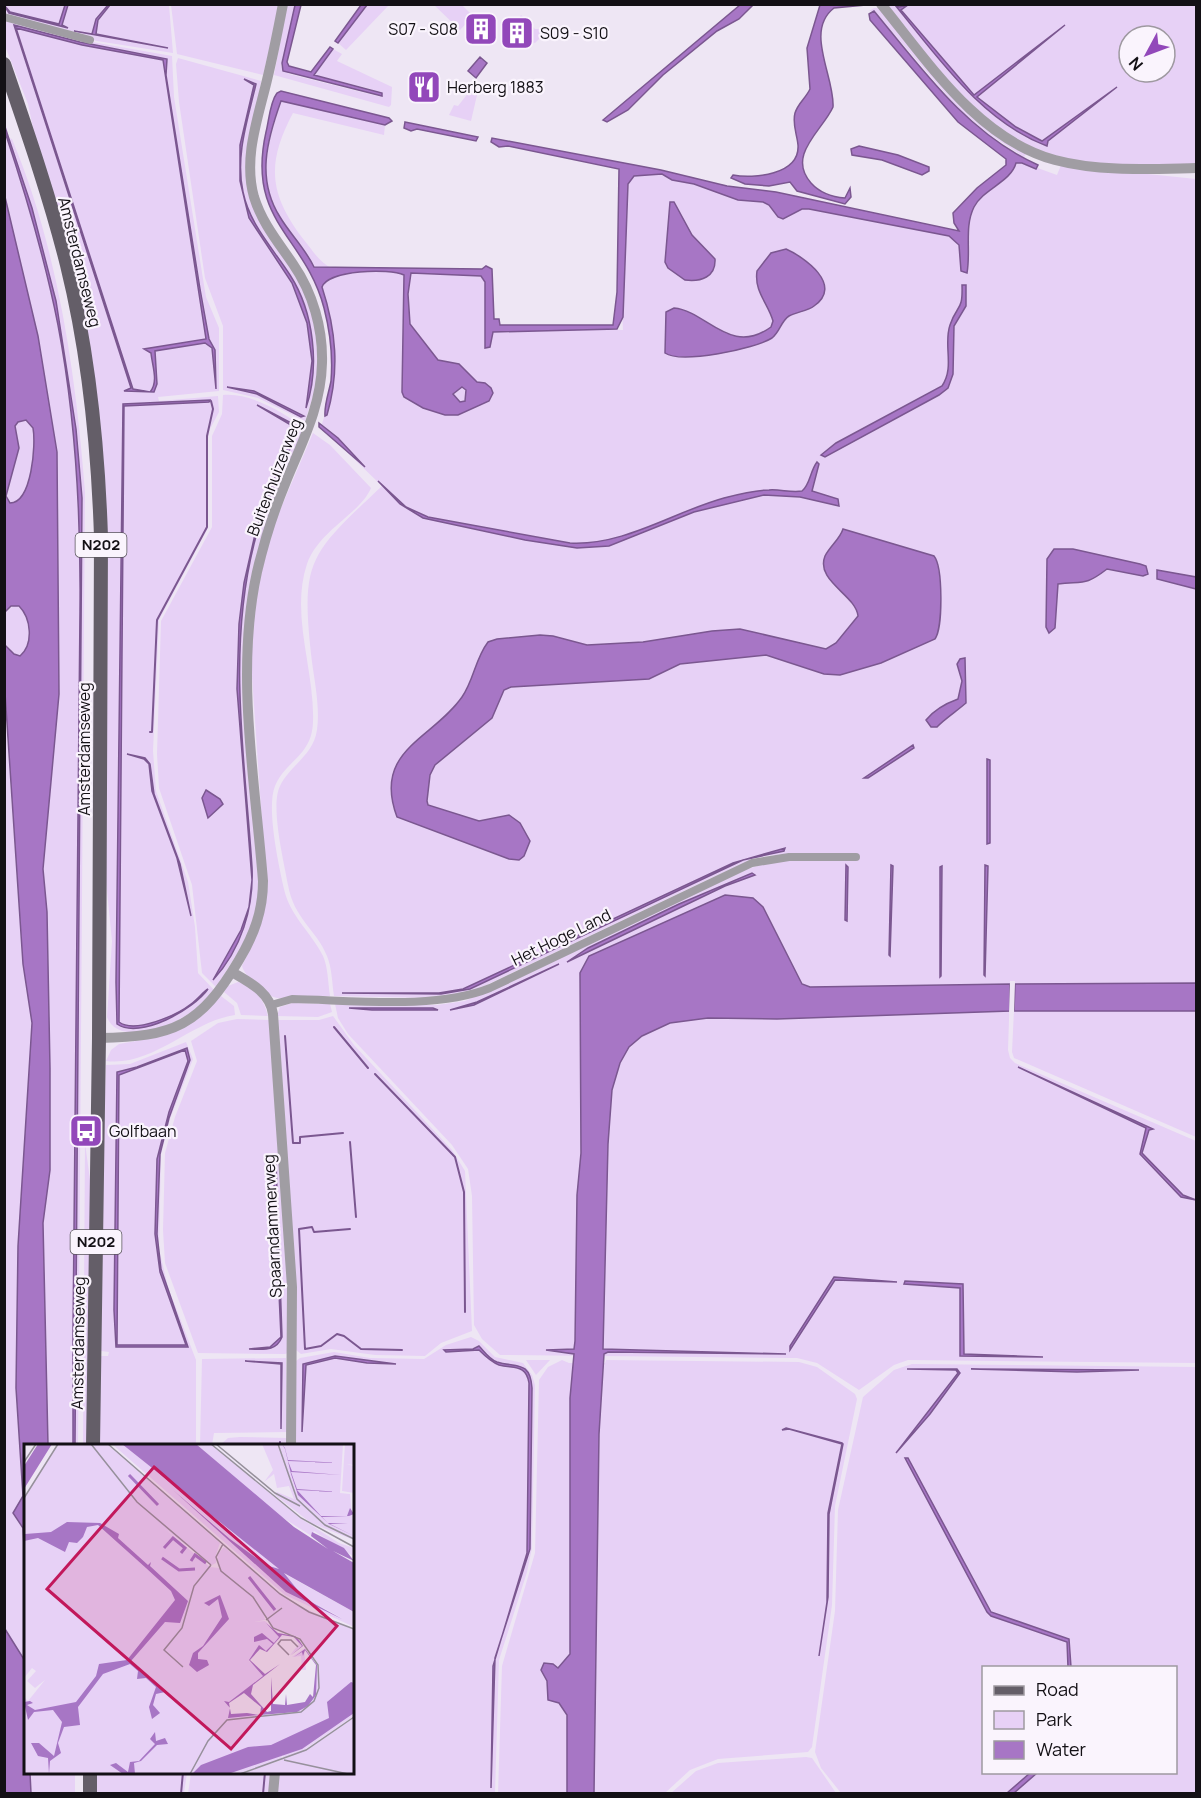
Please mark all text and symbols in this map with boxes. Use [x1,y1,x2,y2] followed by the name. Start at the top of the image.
[463,11,499,47] building icon: S07 - S08
[499,15,535,51] building icon: S09 - S10
[388,18,458,40] place label: S07 - S08
[540,22,609,44] place label: S09 - S10
[1117,24,1177,84] north arrow
[1124,52,1148,75] text: N
[406,69,442,105] restaurant icon: Herberg 1883
[447,76,544,98] place label: Herberg 1883
[53,195,107,329] street label: Amsterdamseweg
[241,415,307,539] street label: Buitenhuizerweg
[76,533,126,557] road number: N202
[73,682,95,816] street label: Amsterdamseweg
[507,903,615,971] street label: Het Hoge Land
[68,1113,104,1149] bus stop icon: Golfbaan
[109,1120,176,1142] place label: Golfbaan
[257,1154,287,1298] street label: Spaarndammerweg
[70,1230,122,1254] road number: N202
[66,1276,90,1410] street label: Amsterdamseweg
[24,1444,354,1774] inset map
[982,1666,1177,1774] legend
[1036,1677,1079,1701] text: Road
[1036,1707,1073,1731] text: Park
[1036,1737,1086,1761] text: Water

